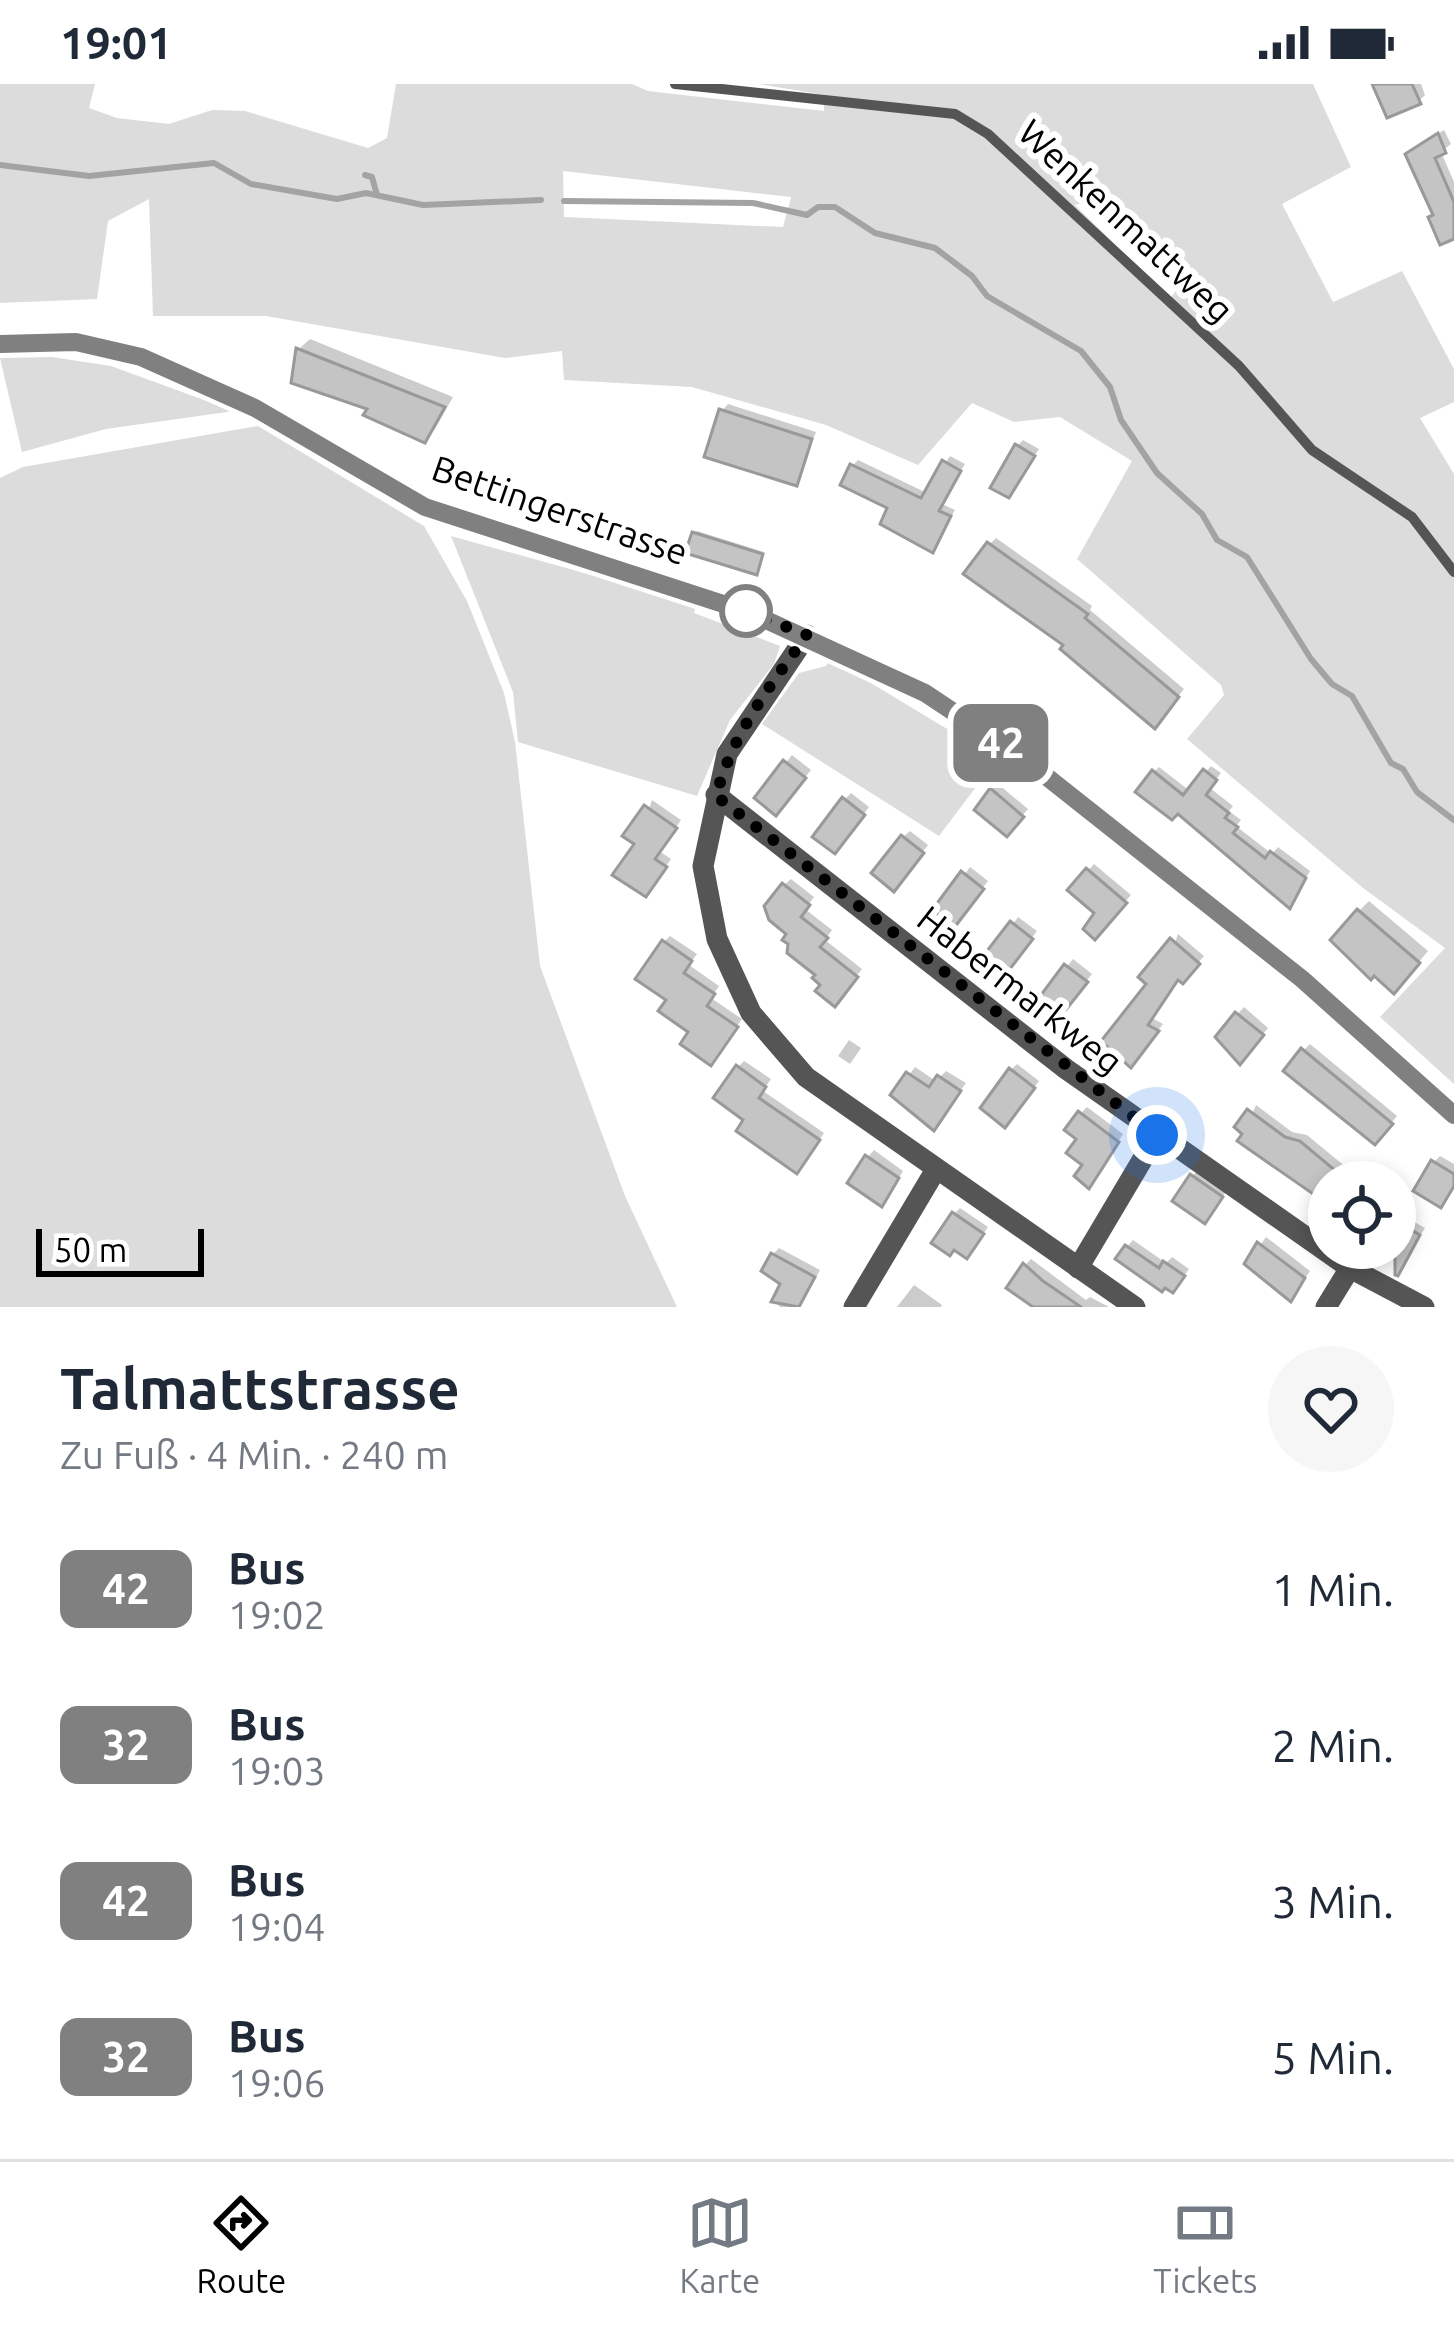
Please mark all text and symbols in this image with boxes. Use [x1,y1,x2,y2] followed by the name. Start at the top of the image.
[60,17,173,68] text: 19:01
[1011,111,1242,330] street label: Wenkenmattweg
[427,447,693,572] street label: Bettingerstrasse
[721,586,771,636] unlabelled marker
[947,704,1055,782] line badge: 42
[977,719,1025,766] text: 42
[910,897,1131,1082] street label: Habermarkweg
[1127,1105,1187,1165] your location
[1308,1161,1416,1269] map controls
[1308,1161,1416,1269] button: locate
[36,1223,204,1276] scale bar
[54,1231,127,1268] text: 50 m
[1268,1346,1394,1472] button: heart
[60,1356,460,1420] text: Talmattstrasse
[60,1433,448,1476] text: Zu Fuß · 4 Min. · 240 m
[228,1542,305,1593] text: Bus
[1272,1564,1394,1615] text: 1 Min.
[102,1565,150,1612] text: 42
[228,1593,326,1636] text: 19:02
[228,1698,305,1749] text: Bus
[1272,1720,1394,1771] text: 2 Min.
[102,1721,150,1768] text: 32
[228,1749,326,1792] text: 19:03
[228,1854,305,1905] text: Bus
[1272,1876,1394,1927] text: 3 Min.
[102,1877,150,1924] text: 42
[228,1905,326,1948] text: 19:04
[228,2010,305,2061] text: Bus
[1272,2032,1394,2083] text: 5 Min.
[102,2033,150,2080] text: 32
[228,2061,326,2104] text: 19:06
[197,2190,286,2299] tab: Route
[680,2190,760,2299] tab: Karte
[1153,2190,1257,2299] tab: Tickets

